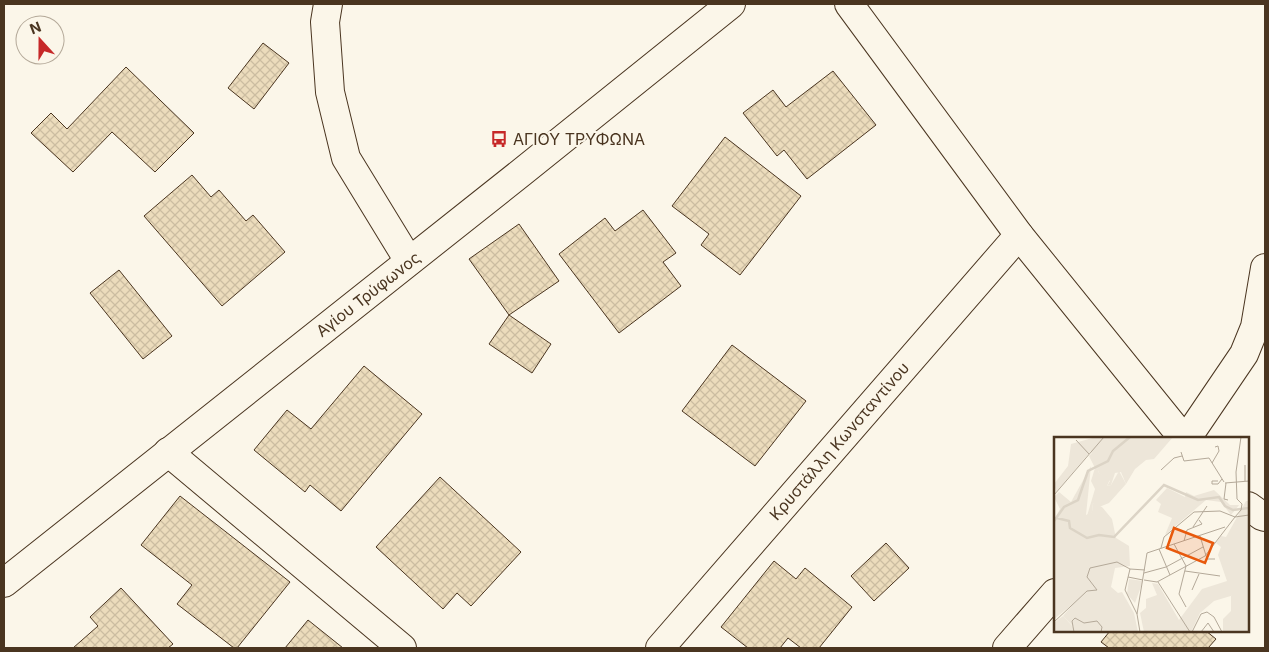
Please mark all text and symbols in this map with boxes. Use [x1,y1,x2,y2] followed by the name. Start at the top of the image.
[15,15,65,65] north arrow
[27,18,43,37] text: N
[489,129,509,149] bus stop icon: ΑΓΙΟΥ ΤΡΥΦΩΝΑ
[513,129,645,149] place label: ΑΓΙΟΥ ΤΡΥΦΩΝΑ
[312,247,424,341] street label: Αγίου Τρύφωνος
[765,358,913,524] street label: Κρυστάλλη Κωνσταντίνου
[1054,437,1249,632] inset map

